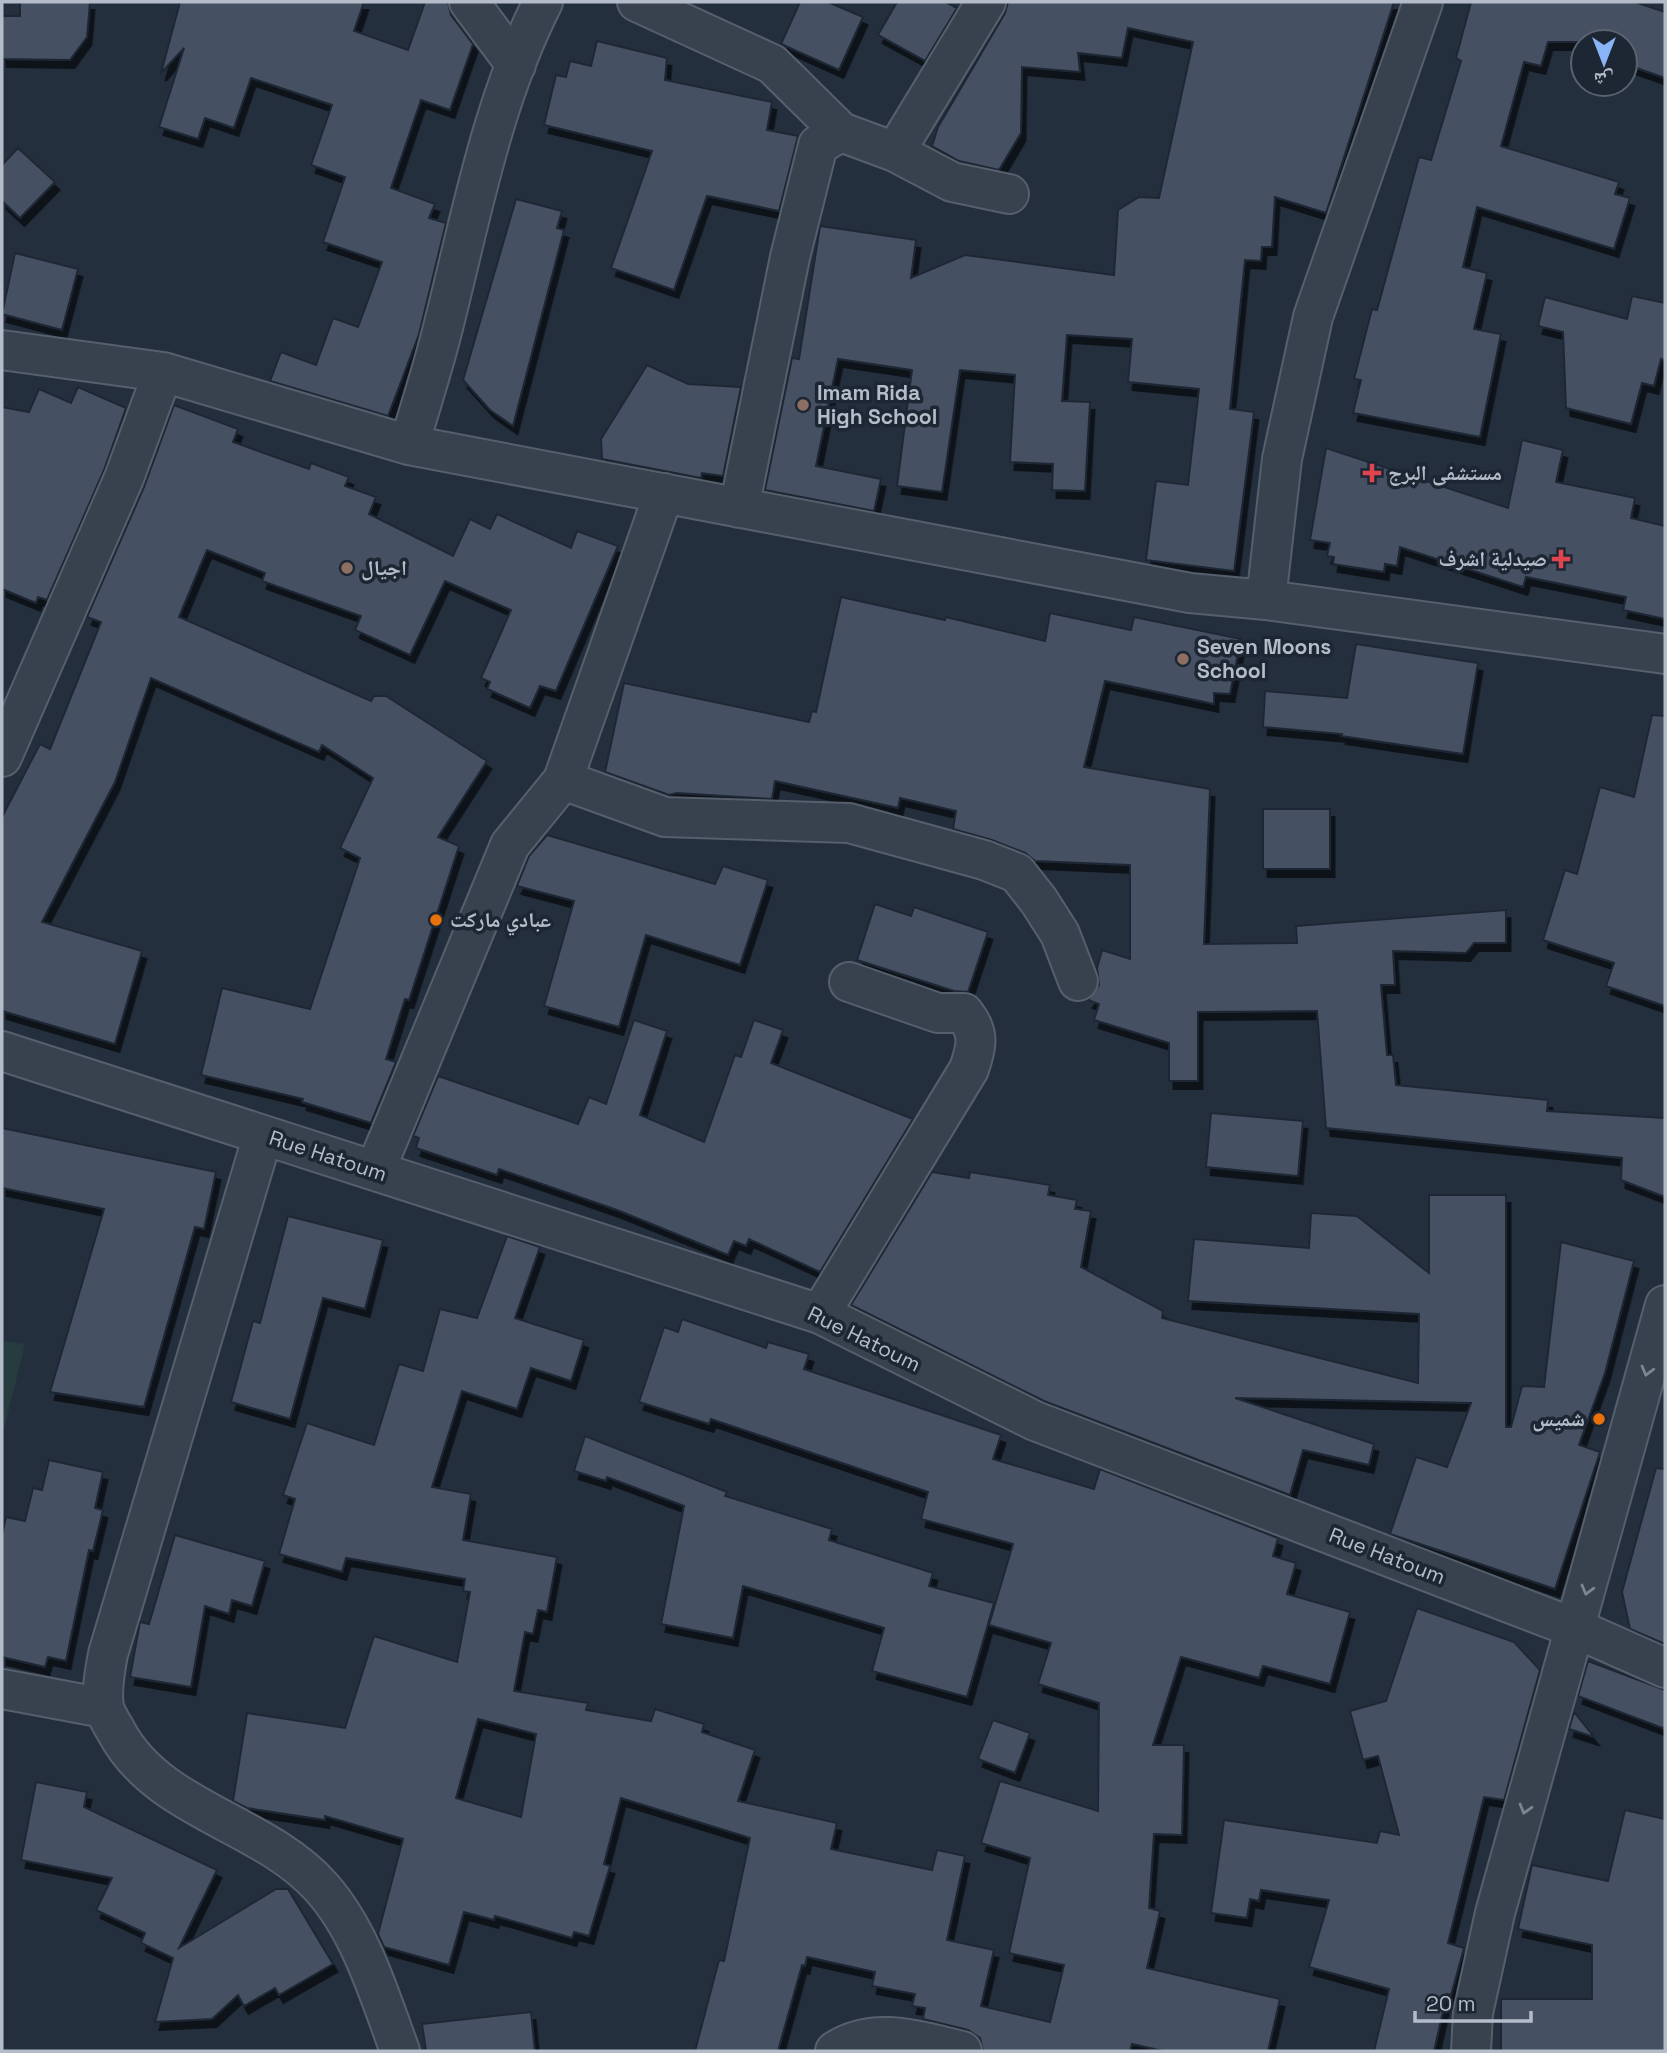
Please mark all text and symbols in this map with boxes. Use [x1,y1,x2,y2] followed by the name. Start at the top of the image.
[1569,28,1639,98] north arrow
[1594,67,1614,92] text: ش
[817,379,937,430] place label: Imam Rida High School
[795,397,811,413] marker: Imam Rida High School
[1388,459,1502,486] place label: مستشفى البرج
[1362,463,1382,483] marker: مستشفى البرج
[1439,545,1547,572] place label: صيدلية اشرف
[1553,551,1569,567] marker: صيدلية اشرف
[361,554,407,581] place label: اجيال
[339,560,355,576] marker: اجيال
[1197,633,1331,684] place label: Seven Moons School
[1175,651,1191,667] marker: Seven Moons School
[450,906,551,936] place label: عبادي ماركت
[428,912,444,928] marker: عبادي ماركت
[266,1124,390,1187] street label: Rue Hatoum
[803,1300,925,1377] street label: Rue Hatoum
[1641,1364,1655,1376] one-way arrow
[1532,1405,1585,1432] place label: شميس
[1591,1411,1607,1427] marker: شميس
[1325,1521,1449,1590] street label: Rue Hatoum
[1581,1584,1595,1596] one-way arrow
[1518,1803,1533,1815] one-way arrow
[1415,1980,1530,2024] scale bar
[1426,1990,1476,2017] text: 20 m

